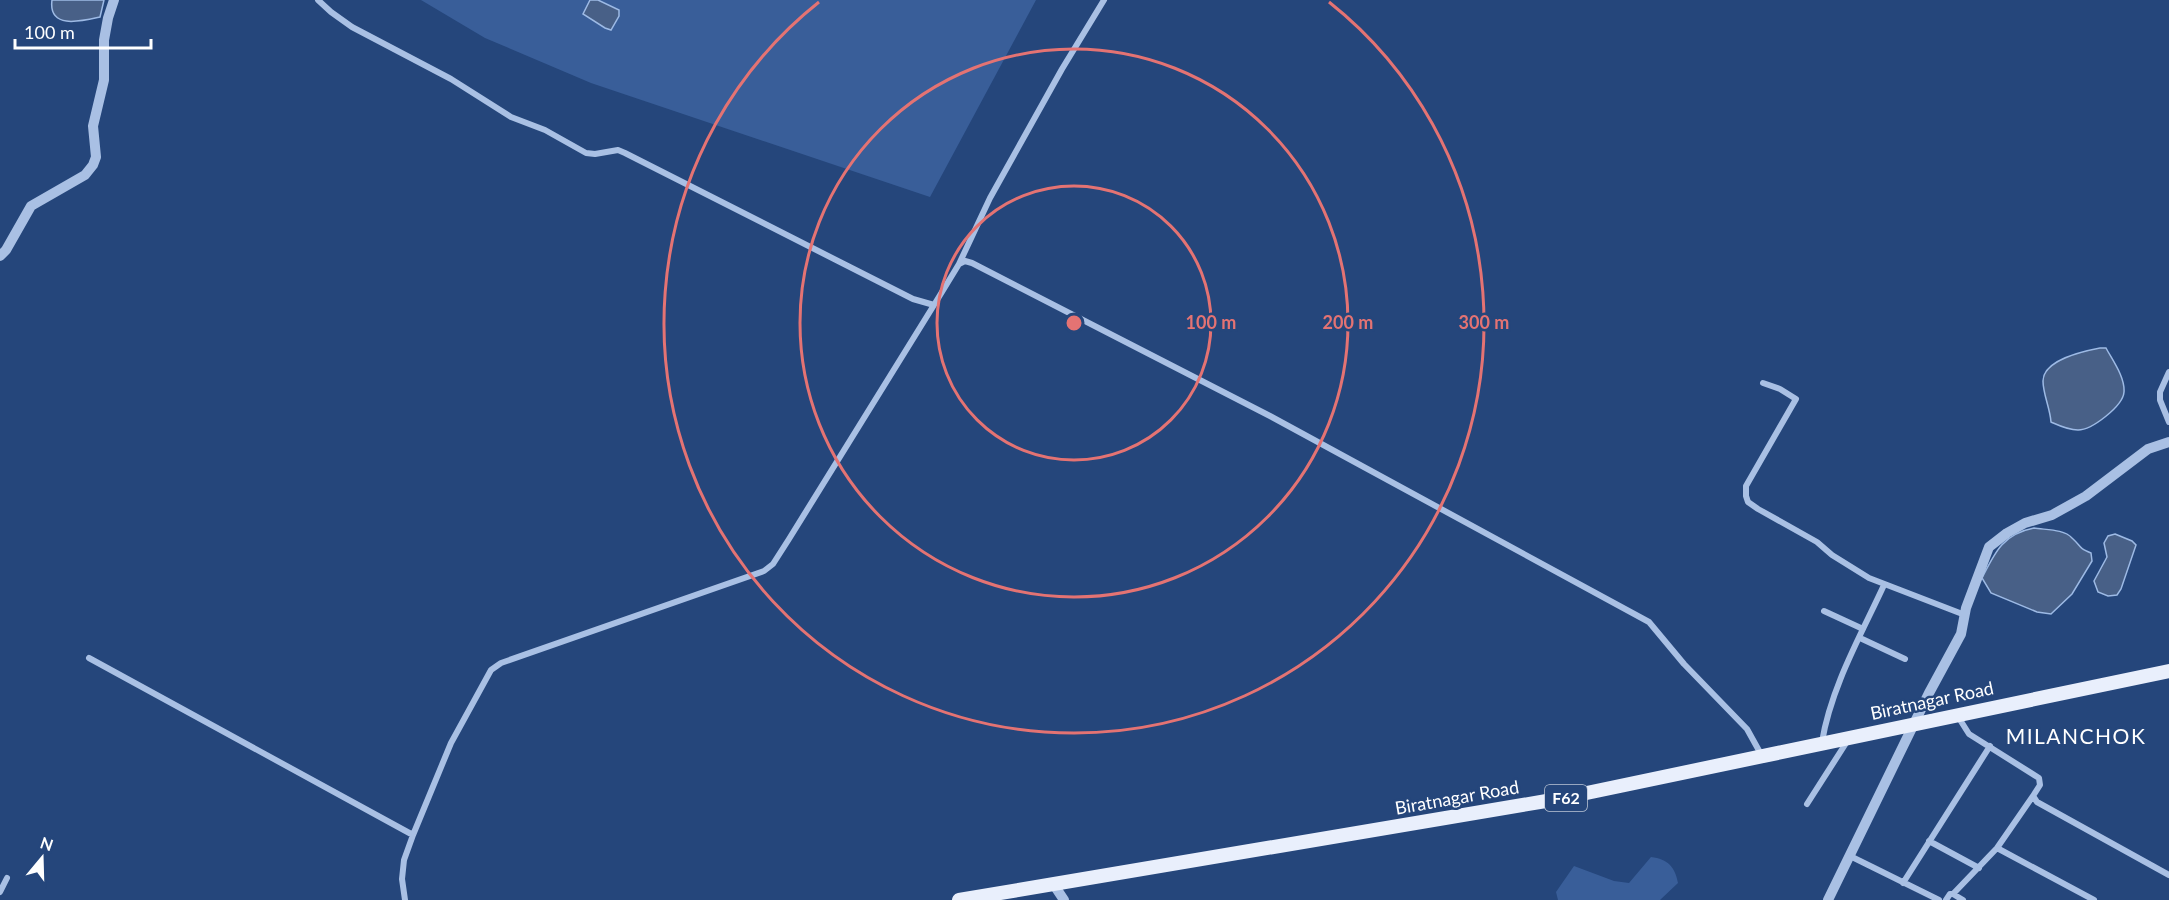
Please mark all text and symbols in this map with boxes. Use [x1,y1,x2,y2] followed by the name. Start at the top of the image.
[15,12,152,50] scale bar
[24,21,75,43] text: 100 m
[1186,311,1236,333] text: 100 m
[1323,311,1373,333] text: 200 m
[1459,311,1509,333] text: 300 m
[1064,313,1084,333] centre of rings
[1868,676,1995,724] street label: Biratnagar Road
[2006,723,2146,748] district label: MILANCHOK
[1393,775,1521,819] street label: Biratnagar Road
[1545,785,1587,811] road number: F62
[12,828,72,888] north arrow
[38,832,56,854] text: N

